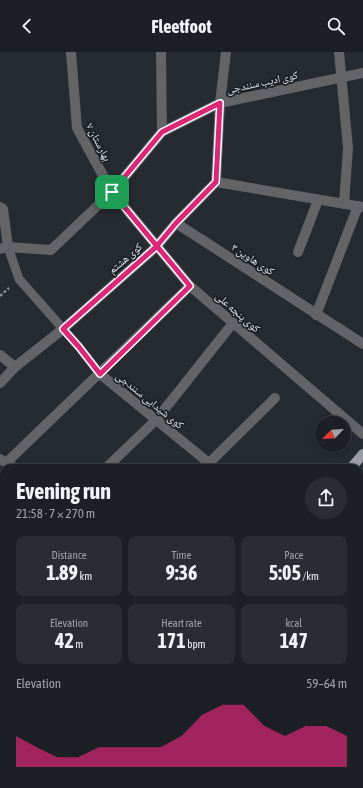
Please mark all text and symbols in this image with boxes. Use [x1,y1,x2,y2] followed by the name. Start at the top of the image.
[16,15,38,37] icon: back
[325,15,347,37] icon: search
[151,16,212,37] text: Fleetfoot
[225,68,300,96] street label: کوی ادیب سنندجی
[83,121,114,164] street label: بهارستان ۷
[95,175,129,209] pin
[101,181,123,203] icon: arrive
[106,240,146,277] street label: کوی هشتم
[229,241,277,278] street label: کوی هاوین ۳
[213,290,263,336] street label: کوی پنجه علی
[113,369,186,432] street label: کوی شیدایی سنندجی
[315,416,351,452] north arrow
[315,416,351,452] map controls
[305,477,347,519] button: share
[16,478,111,504] text: Evening run
[16,506,95,521] text: 21:58 · 7 × 270 m
[52,549,87,561] text: Distance
[171,549,192,561] text: Time
[284,549,304,561] text: Pace
[46,561,78,584] text: 1.89
[166,561,197,584] text: 9:36
[269,561,301,584] text: 5:05
[78,570,92,582] text: km
[301,570,319,582] text: /km
[50,617,88,629] text: Elevation
[161,617,202,629] text: Heart rate
[285,617,302,629] text: kcal
[55,629,74,652] text: 42
[157,629,186,652] text: 171
[280,629,308,652] text: 147
[74,638,83,650] text: m
[186,638,206,650] text: bpm
[16,676,61,691] text: Elevation
[306,676,347,691] text: 59–64 m

